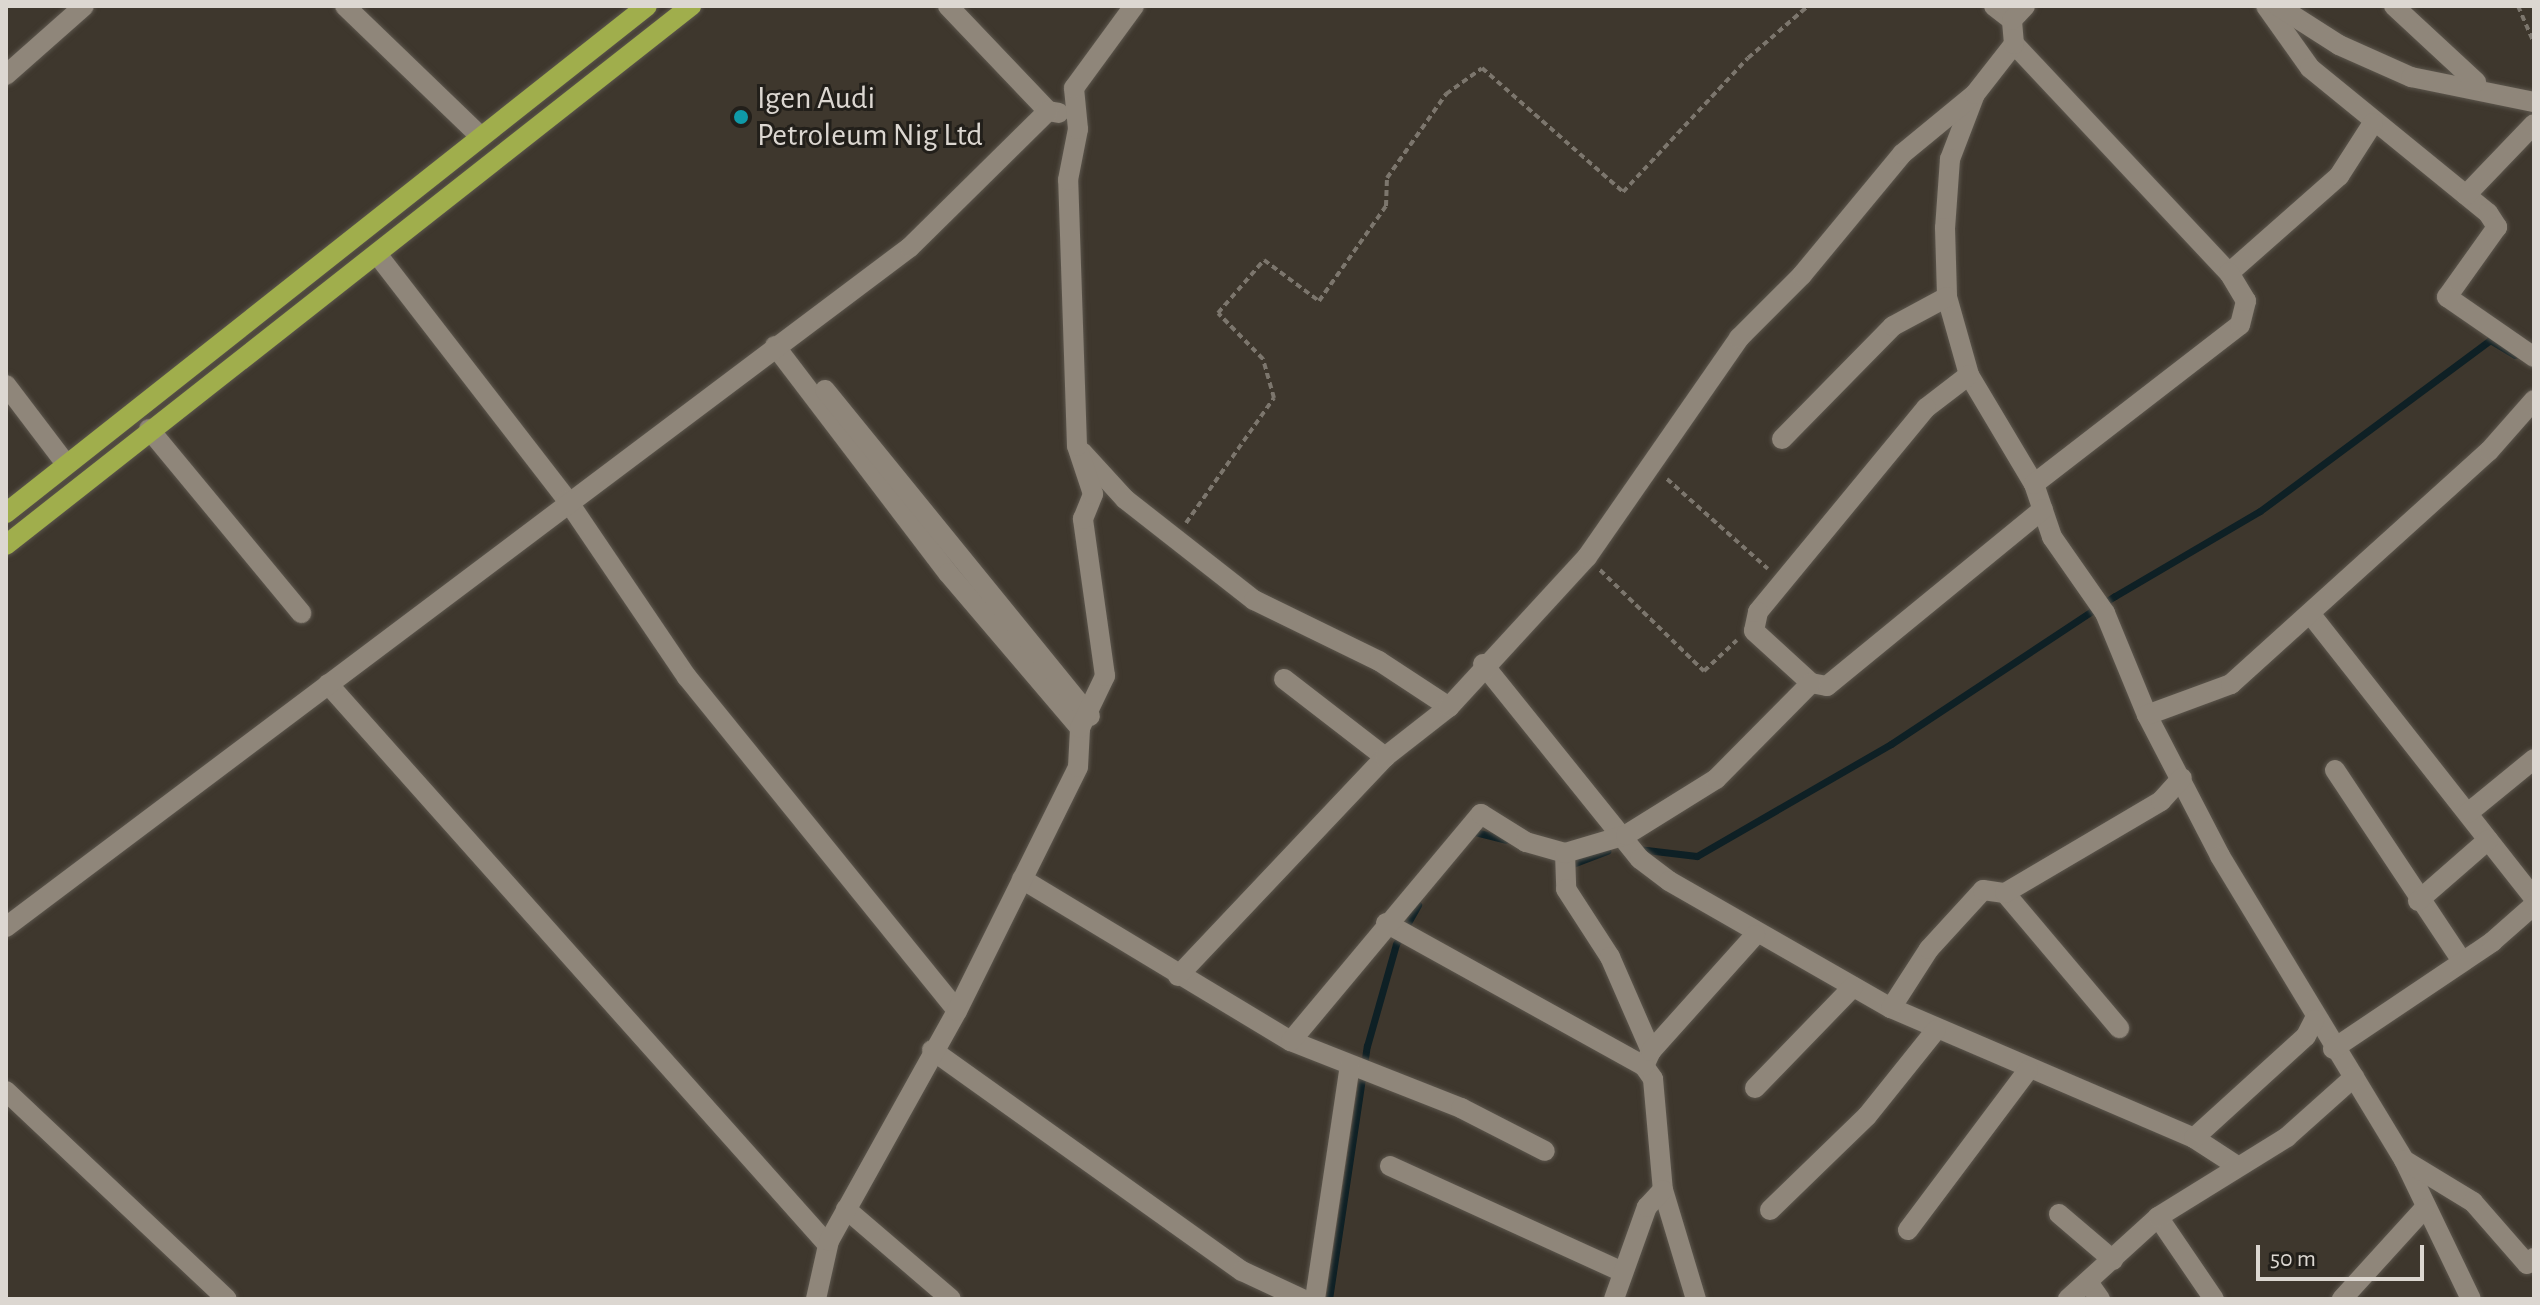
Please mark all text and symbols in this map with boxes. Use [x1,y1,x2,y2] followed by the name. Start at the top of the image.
[757,80,983,155] place label: Igen Audi Petroleum Nig Ltd
[732,108,750,126] marker: Igen Audi Petroleum Nig Ltd
[2260,1229,2428,1279] scale bar
[2270,1247,2316,1271] text: 50 m

